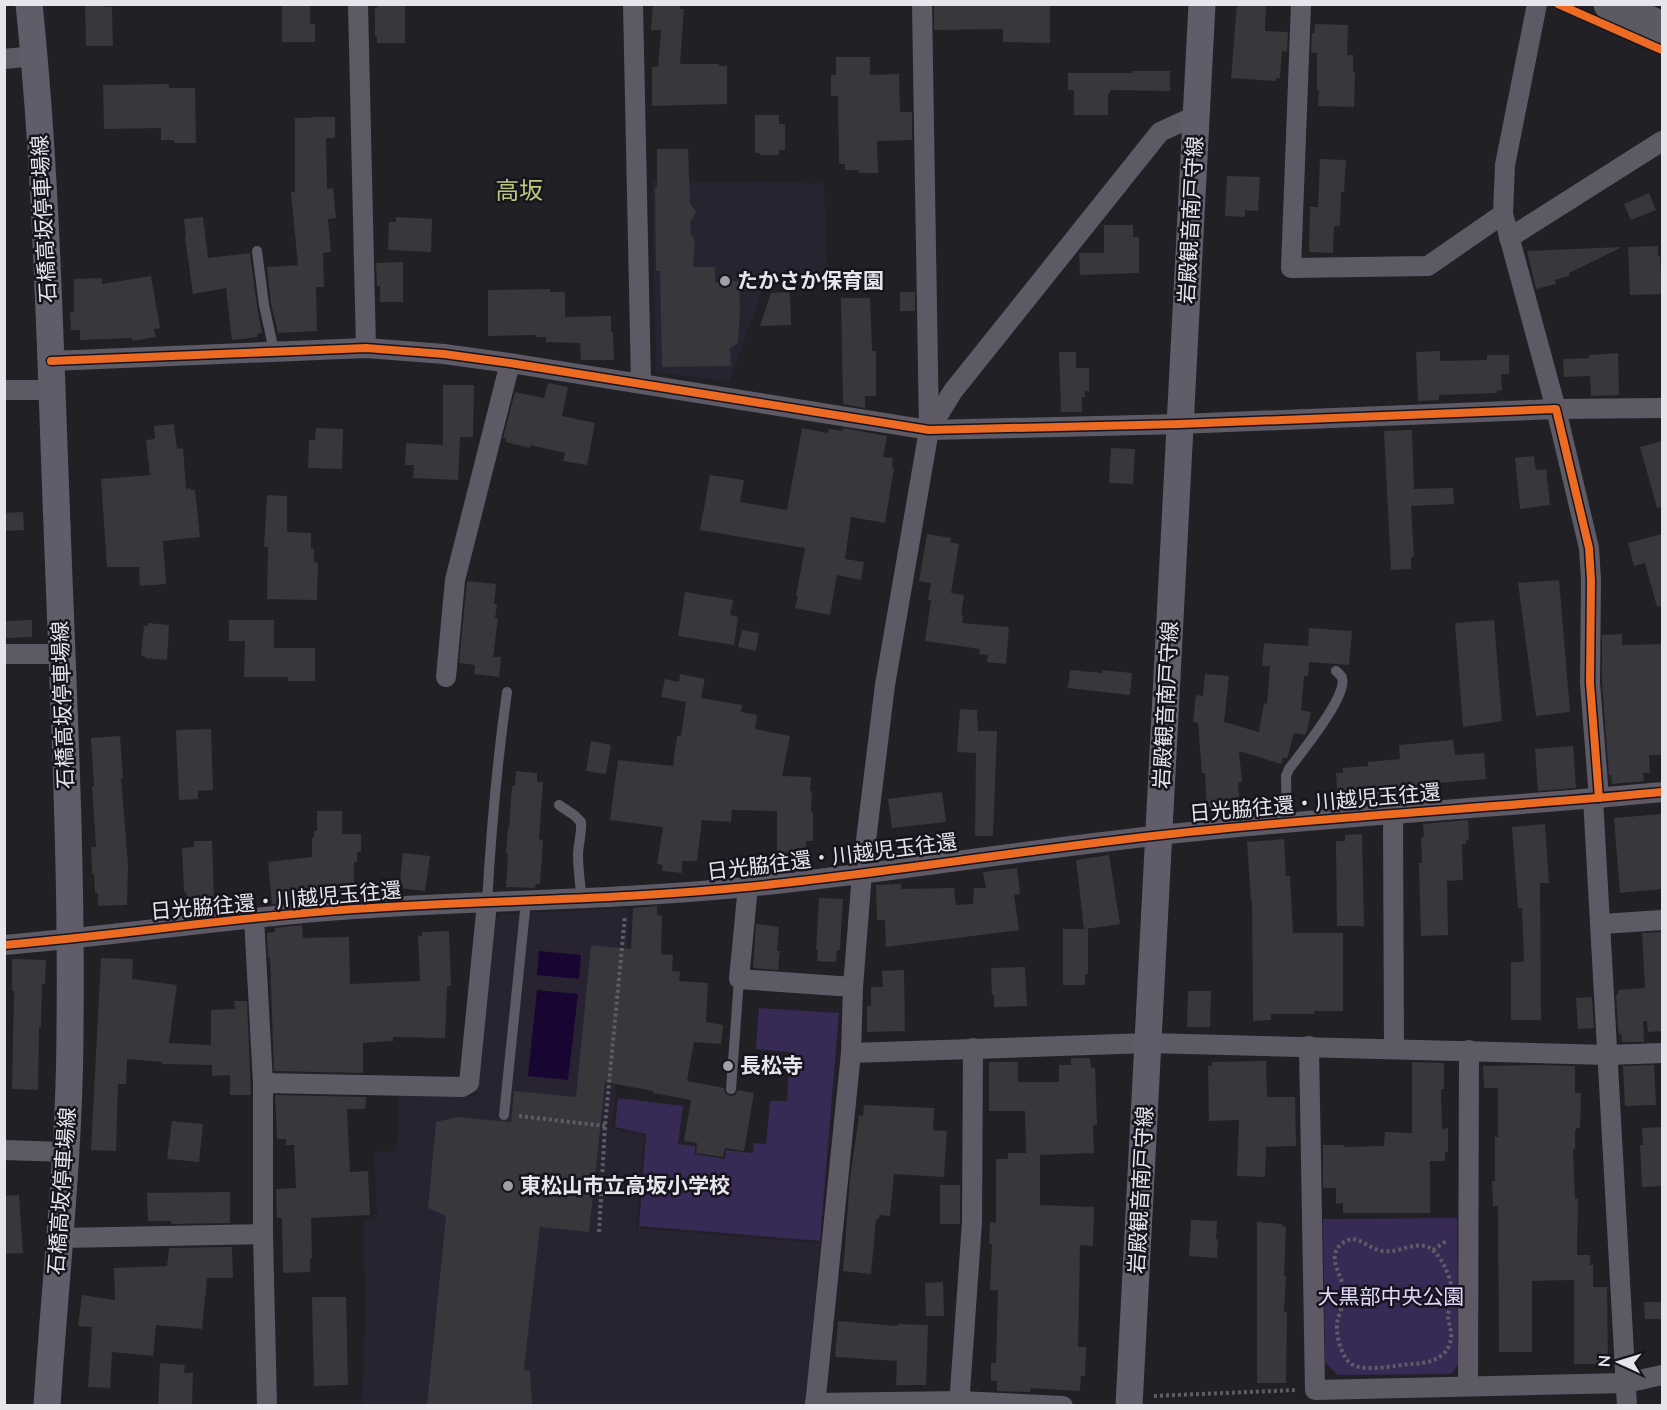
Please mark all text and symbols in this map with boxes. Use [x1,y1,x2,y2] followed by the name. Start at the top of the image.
[26,134,60,304] street label: 石橋高坂停車場線
[1173,135,1207,305] street label: 岩殿観音南戸守線
[495,175,543,205] district label: 高坂
[737,267,884,293] place label: たかさか保育園
[718,274,732,288] marker: たかさか保育園
[1148,620,1182,790] street label: 岩殿観音南戸守線
[46,621,78,789] street label: 石橋高坂停車場線
[1188,778,1442,826] street label: 日光脇往還・川越児玉往還
[705,828,959,884] street label: 日光脇往還・川越児玉往還
[149,876,403,924] street label: 日光脇往還・川越児玉往還
[740,1052,803,1078] place label: 長松寺
[721,1059,735,1073] marker: 長松寺
[1123,1105,1157,1275] street label: 岩殿観音南戸守線
[42,1106,80,1276] street label: 石橋高坂停車場線
[520,1172,730,1198] place label: 東松山市立高坂小学校
[501,1179,515,1193] marker: 東松山市立高坂小学校
[1318,1283,1465,1309] park label: 大黒部中央公園
[1589,1332,1649,1392] north arrow
[1594,1354,1614,1368] text: N

